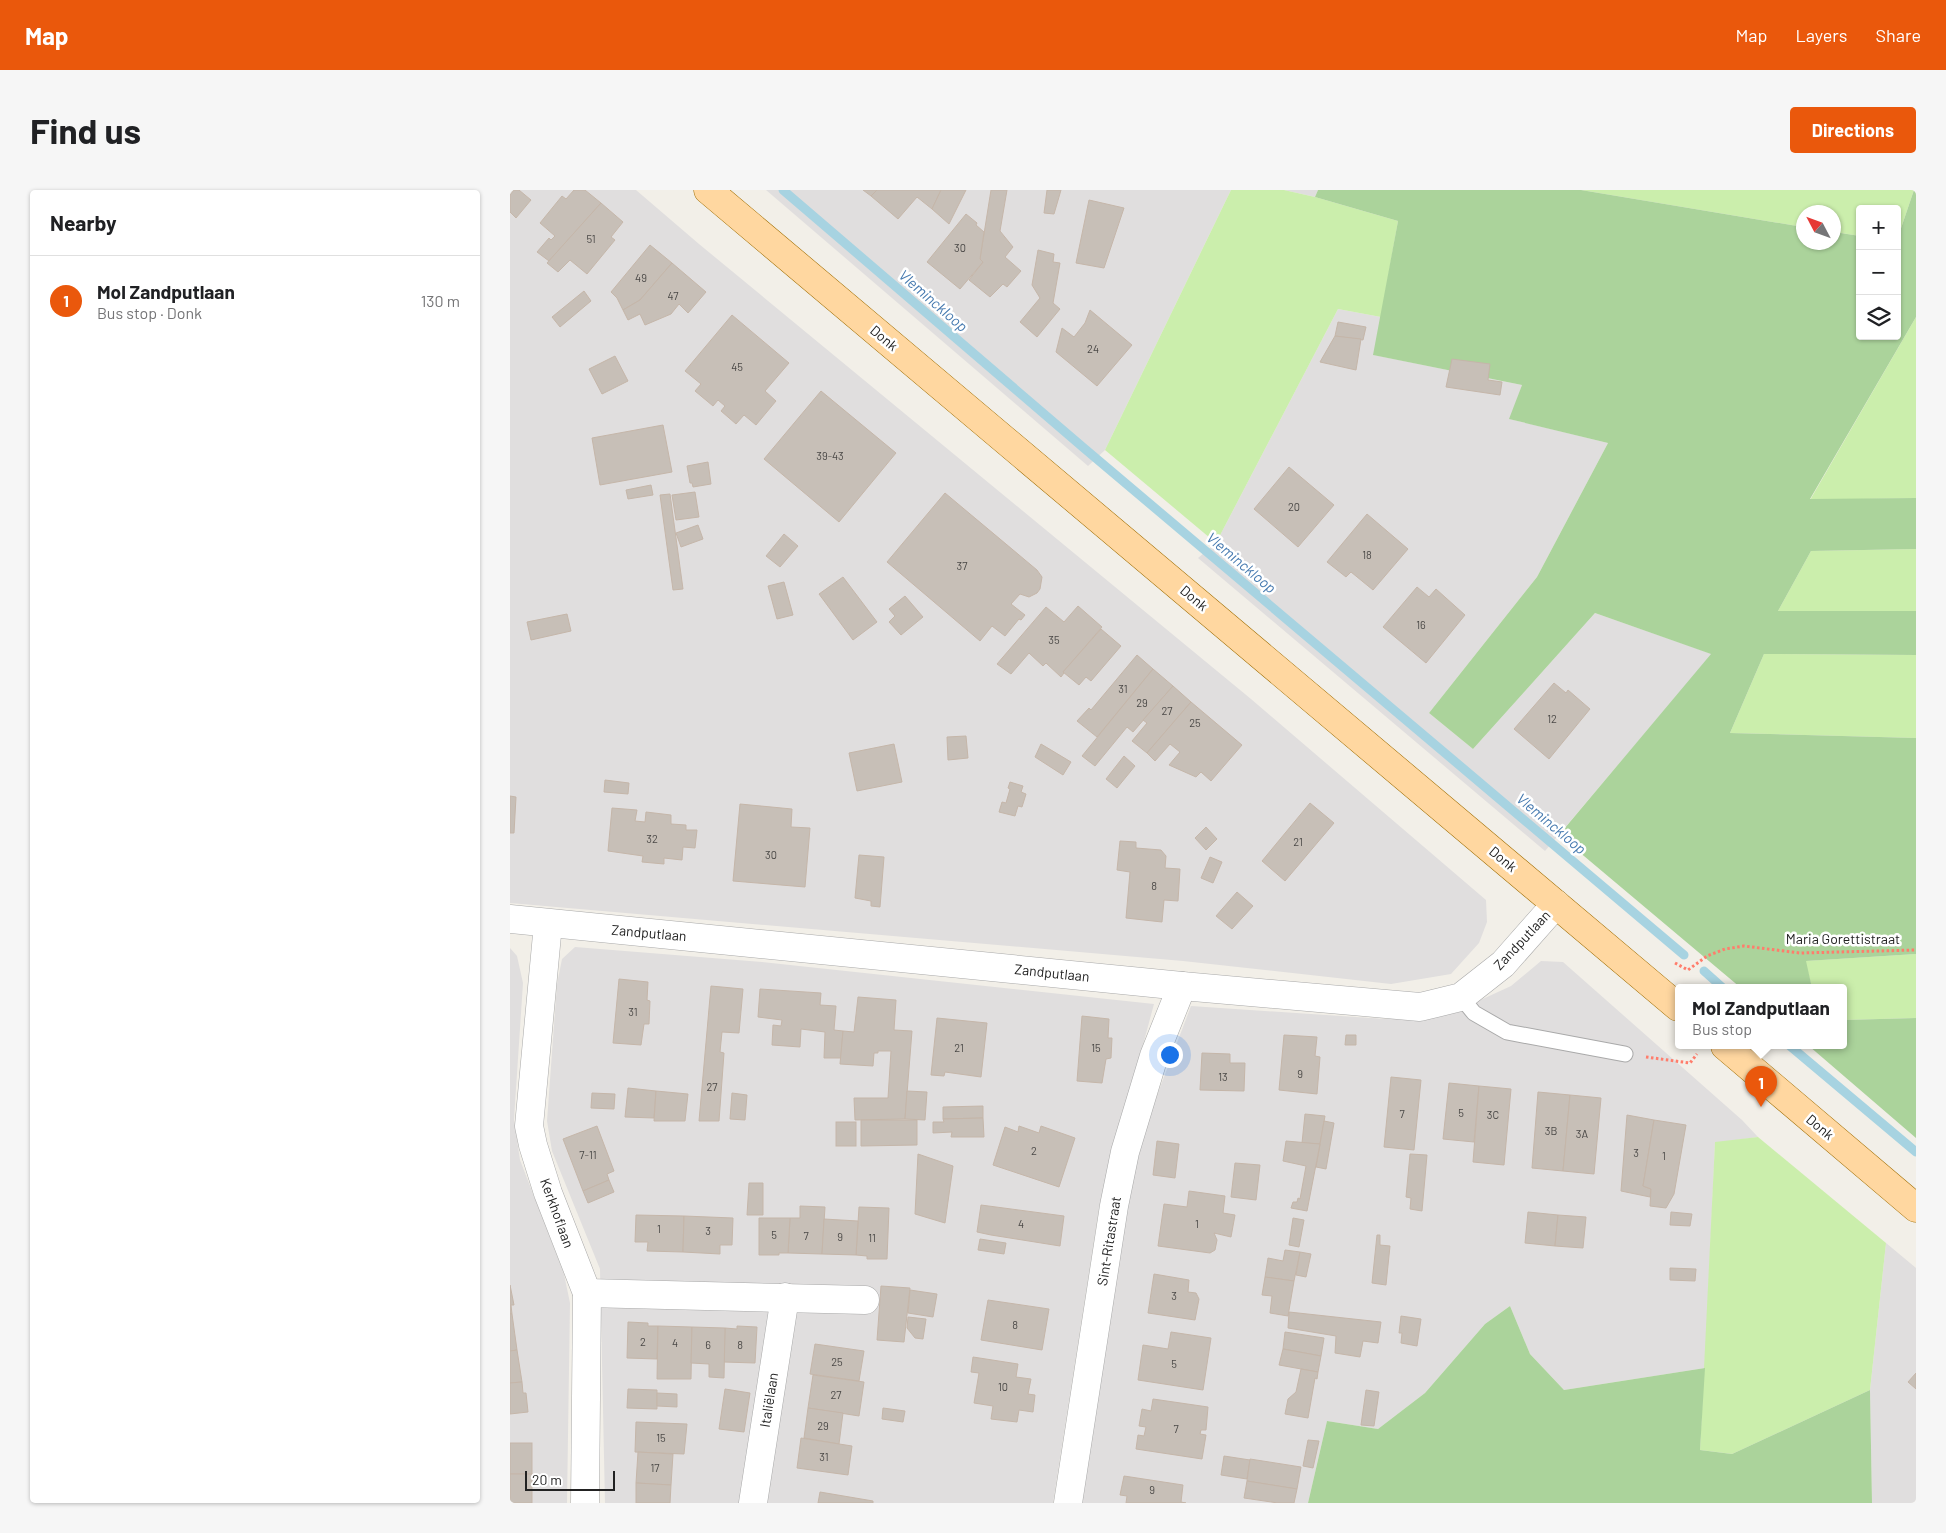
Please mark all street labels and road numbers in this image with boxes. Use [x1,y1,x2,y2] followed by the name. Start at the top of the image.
[867,321,902,354] street label: Donk
[1177,581,1212,614] street label: Donk
[1486,842,1521,875] street label: Donk
[1490,906,1554,973] street label: Zandputlaan
[611,921,687,944] street label: Zandputlaan
[1786,930,1900,947] street label: Maria Gorettistraat
[1014,960,1090,985] street label: Zandputlaan
[1803,1110,1838,1143] street label: Donk
[537,1176,578,1250] street label: Kerkhoflaan
[1093,1195,1124,1287] street label: Sint-Ritastraat
[756,1371,781,1429] street label: Italiëlaan

